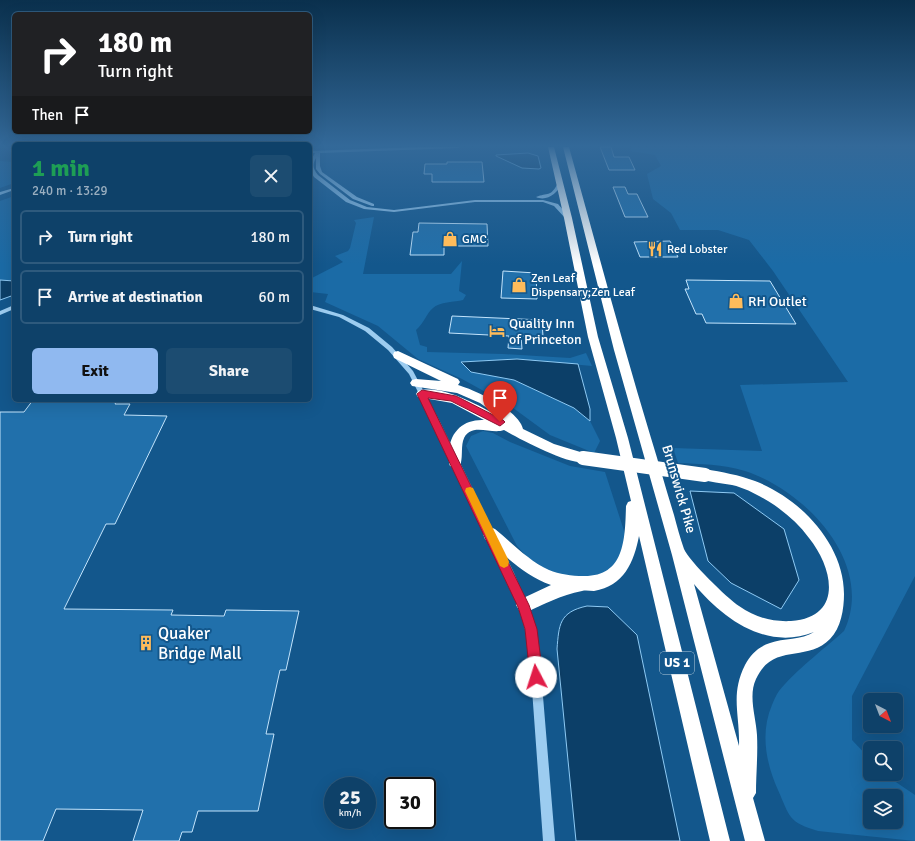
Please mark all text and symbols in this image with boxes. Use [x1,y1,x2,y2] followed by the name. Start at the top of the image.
[98,26,172,60] text: 180 m
[32,28,84,80] icon: right
[98,60,173,82] text: Turn right
[71,104,93,126] icon: arrive
[32,106,63,124] text: Then
[32,153,90,183] text: 1 min
[250,155,292,197] button: close
[32,183,108,199] text: 240 m · 13:29
[34,226,56,248] icon: right
[68,228,133,246] text: Turn right
[250,228,290,246] text: 180 m
[441,230,459,248] shop icon: GMC
[462,232,487,247] place label: GMC
[646,240,664,258] restaurant icon: Red Lobster
[667,242,728,257] place label: Red Lobster
[531,271,636,300] place label: Zen Leaf Dispensary;Zen Leaf
[510,276,528,294] shop icon: Zen Leaf Dispensary;Zen Leaf
[34,286,56,308] icon: arrive
[68,288,203,306] text: Arrive at destination
[259,288,290,306] text: 60 m
[727,292,745,310] shop icon: RH Outlet
[748,293,807,310] place label: RH Outlet
[509,315,582,348] place label: Quality Inn of Princeton
[488,322,506,340] hotel icon: Quality Inn of Princeton
[32,348,158,394] button: Exit
[166,348,292,394] button: Share
[483,381,517,422] pin
[489,387,511,409] icon: arrive
[658,443,700,535] street label: Brunswick Pike
[158,623,242,664] place label: Quaker Bridge Mall
[137,634,155,652] building icon: Quaker Bridge Mall
[660,652,694,674] road number: US 1
[515,656,557,698] position arrow
[863,693,903,733] north arrow
[863,693,903,829] map controls
[863,741,903,781] button: search
[384,777,436,829] speed limit sign: 30
[339,785,361,810] text: 25
[863,789,903,829] button: layers
[339,807,361,819] text: km/h

